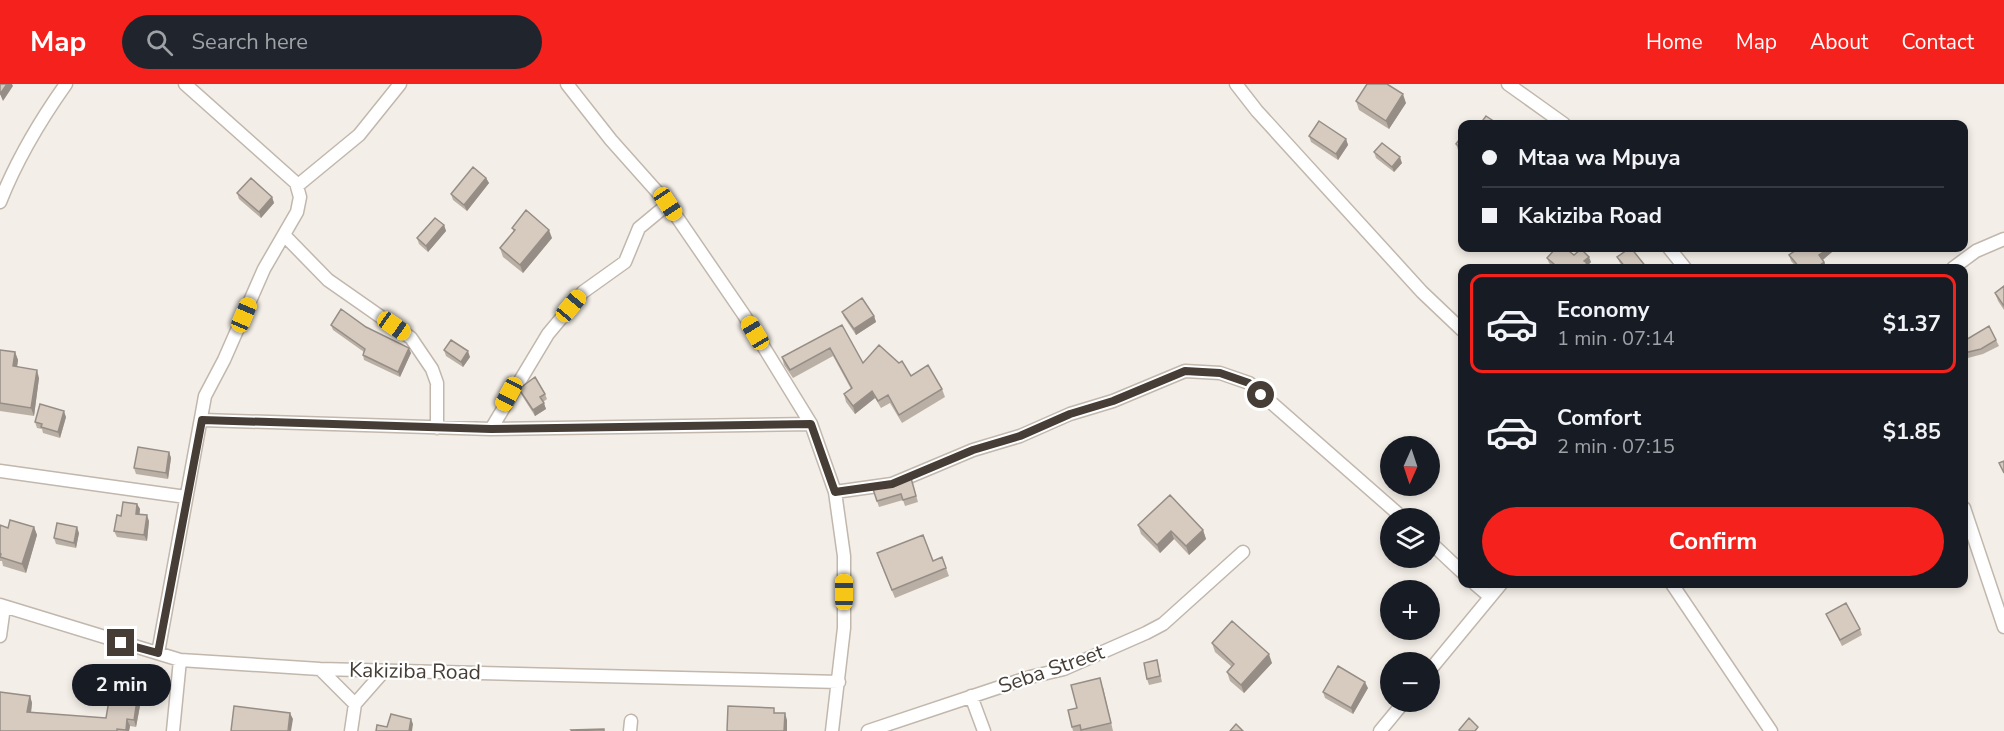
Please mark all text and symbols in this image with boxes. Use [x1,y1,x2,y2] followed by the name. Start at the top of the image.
[122,15,542,69] search box
[30,23,86,61] text: Map
[143,26,176,59] icon: search
[191,27,308,57] text: Search here
[1646,28,1703,56] text: Home
[1736,28,1777,56] text: Map
[1810,28,1868,56] text: About
[1901,28,1974,56] text: Contact
[1518,143,1681,173] text: Mtaa wa Mpuya
[650,184,686,224] car
[1518,201,1662,231] text: Kakiziba Road
[553,286,589,326] car
[229,295,259,335] car
[1557,295,1649,325] text: Economy
[1485,297,1539,351] icon: car
[374,308,414,344] car
[1883,309,1941,339] text: $1.37
[738,313,772,353] car
[1557,325,1675,352] text: 1 min · 07:14
[493,374,525,414] car
[1247,381,1274,408] route start
[1557,403,1641,433] text: Comfort
[1485,405,1539,459] icon: car
[1883,417,1941,447] text: $1.85
[1557,433,1675,460] text: 2 min · 07:15
[1380,436,1440,496] north arrow
[1380,436,1440,712] map controls
[1482,507,1944,576] button: Confirm
[1380,508,1440,568] button: layers
[835,574,853,610] car
[1380,580,1440,640] button: +
[107,629,134,656] route end
[994,638,1108,700] street label: Seba Street
[1380,652,1440,712] button: −
[349,656,481,686] street label: Kakiziba Road
[72,664,170,706] callout: 2 min
[96,671,147,698] text: 2 min

